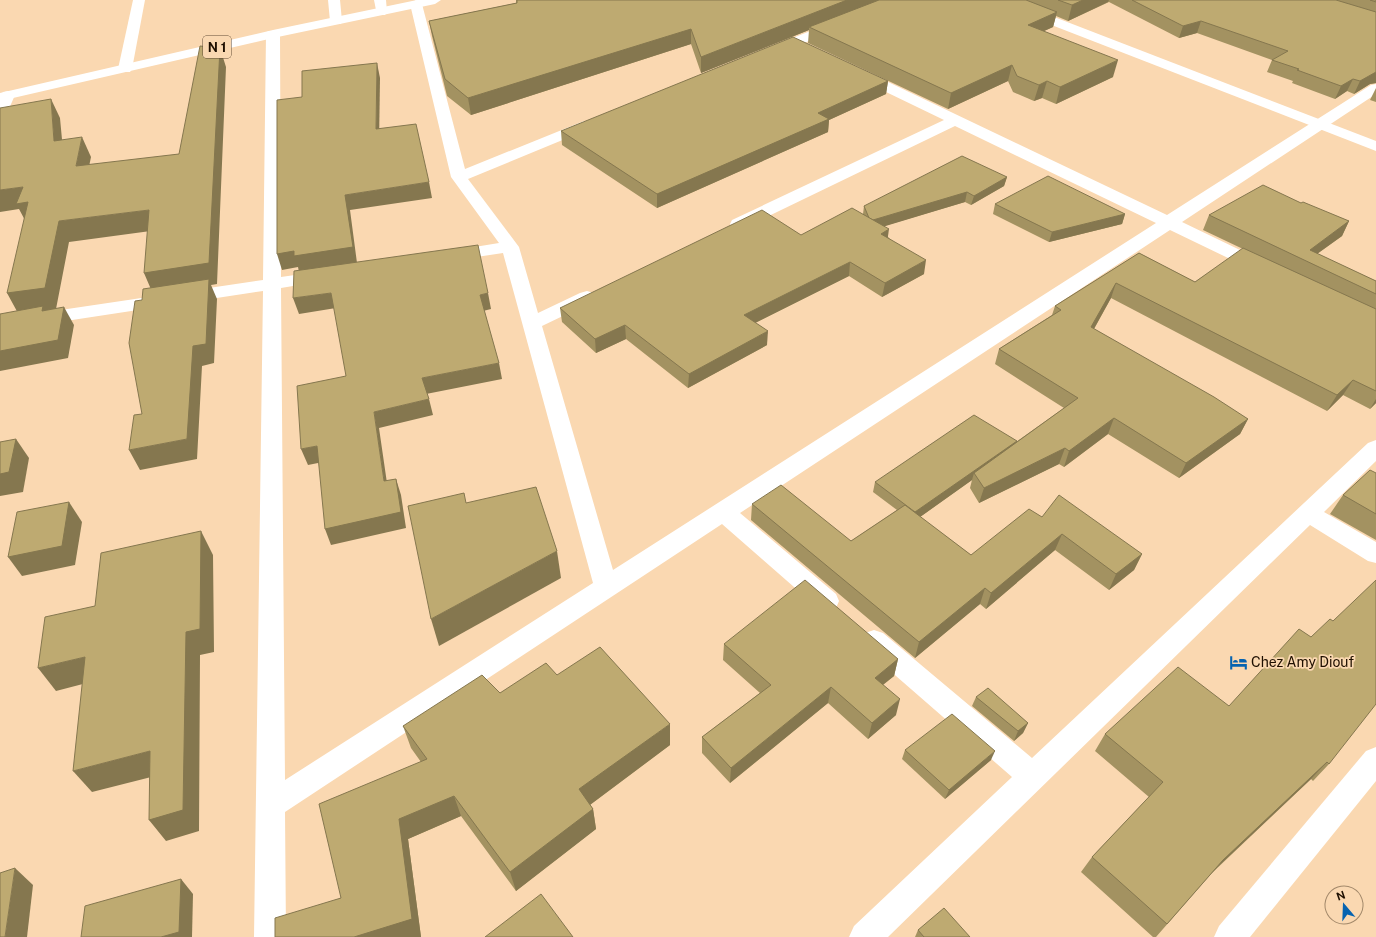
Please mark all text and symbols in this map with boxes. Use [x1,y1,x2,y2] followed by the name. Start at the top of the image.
[203,36,231,58] road number: N 1
[1228,652,1248,672] hotel icon: Chez Amy Diouf
[1251,654,1354,670] place label: Chez Amy Diouf
[1324,885,1364,925] north arrow
[1335,888,1347,903] text: N

